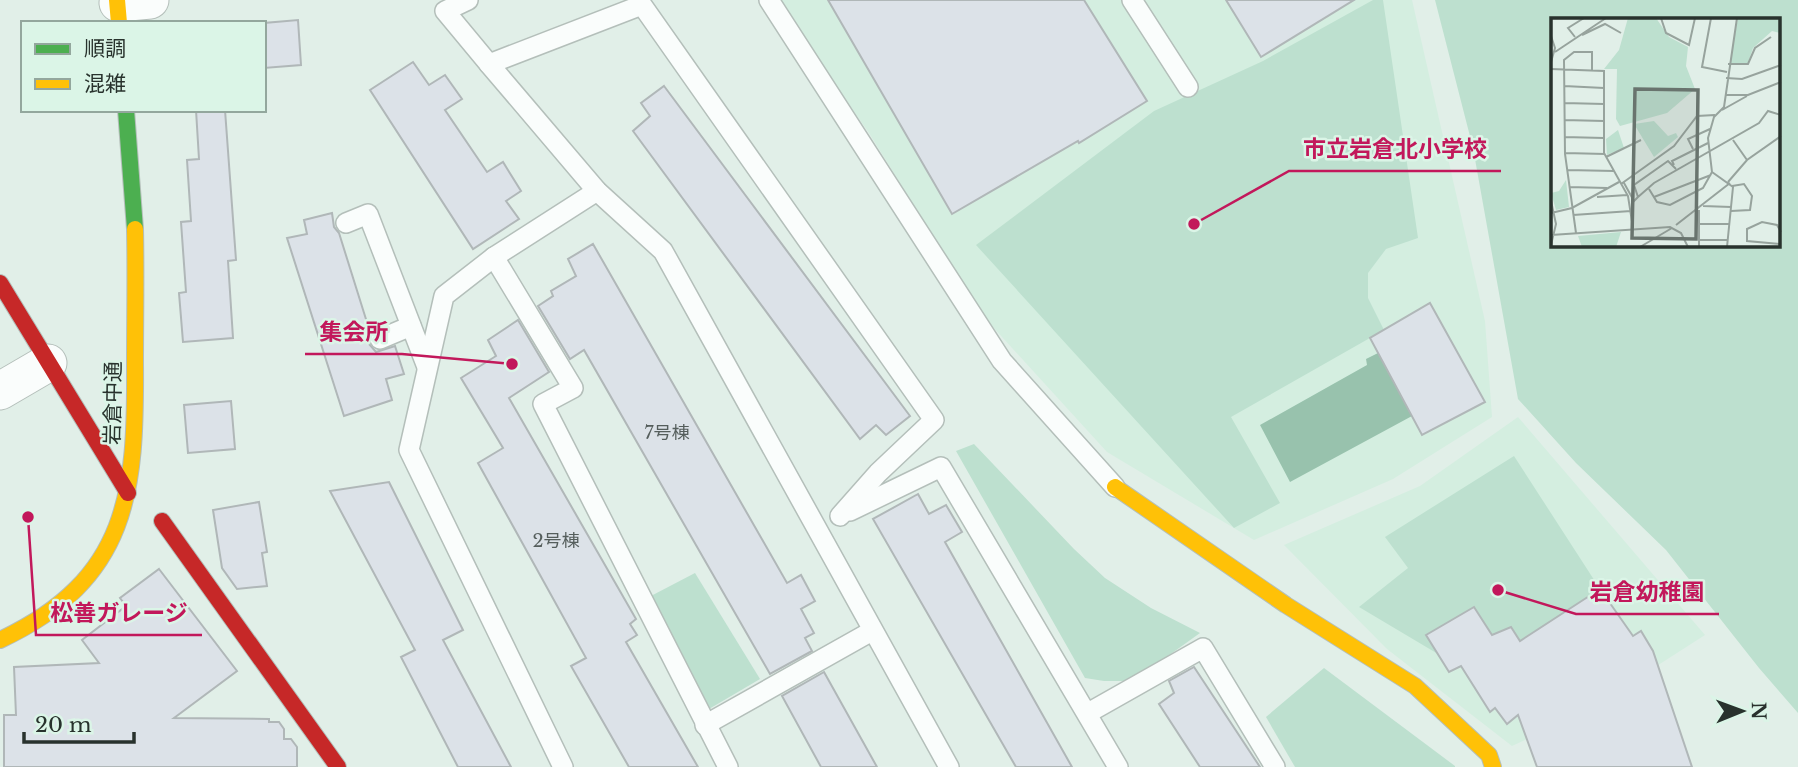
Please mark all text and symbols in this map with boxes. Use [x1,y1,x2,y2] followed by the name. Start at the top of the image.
[1551,18,1780,247] inset map
[21,21,266,112] legend
[84,36,126,62] text: 順調
[84,71,126,97] text: 混雑
[1289,127,1501,171] callout: 市立岩倉北小学校
[1303,135,1487,163] text: 市立岩倉北小学校
[305,310,402,354] callout: 集会所
[320,318,389,346] text: 集会所
[99,361,127,445] street label: 岩倉中通
[644,422,690,444] house number: 7号棟
[532,530,580,552] house number: 2号棟
[1576,570,1719,614] callout: 岩倉幼稚園
[1590,578,1705,606] text: 岩倉幼稚園
[36,591,202,635] callout: 松善ガレージ
[50,599,188,627] text: 松善ガレージ
[1707,676,1777,746] north arrow
[24,700,135,744] scale bar
[1747,702,1770,720] text: N
[35,712,92,738] text: 20 m

